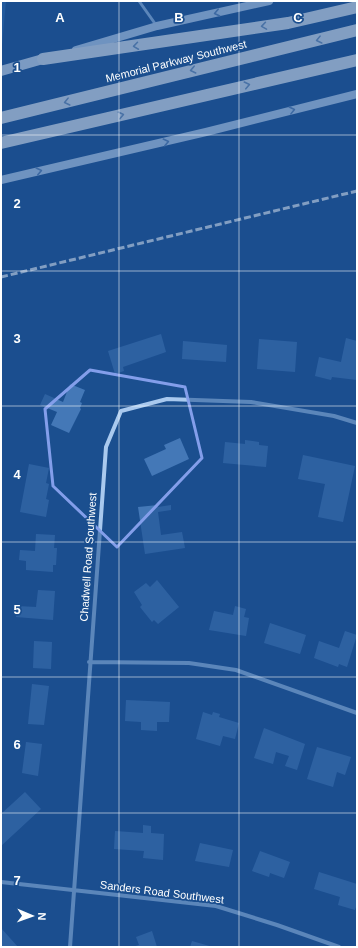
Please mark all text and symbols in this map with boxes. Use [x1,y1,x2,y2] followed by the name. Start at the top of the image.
[214,9,220,17] one-way arrow
[55,10,65,25] text: A
[174,10,184,25] text: B
[293,10,303,25] text: C
[261,22,267,30] one-way arrow
[316,35,322,43] one-way arrow
[104,38,248,84] street label: Memorial Parkway Southwest
[133,41,139,50] one-way arrow
[13,60,21,75] text: 1
[190,65,196,73] one-way arrow
[244,82,250,90] one-way arrow
[63,97,70,105] one-way arrow
[289,107,295,115] one-way arrow
[118,112,124,120] one-way arrow
[162,138,169,146] one-way arrow
[36,168,42,176] one-way arrow
[13,196,21,211] text: 2
[13,331,21,346] text: 3
[13,467,21,482] text: 4
[78,492,98,622] street label: Chadwell Road Southwest
[13,602,21,617] text: 5
[13,737,21,752] text: 6
[13,873,21,888] text: 7
[99,878,225,906] street label: Sanders Road Southwest
[12,896,52,936] north arrow
[36,912,48,921] text: N

